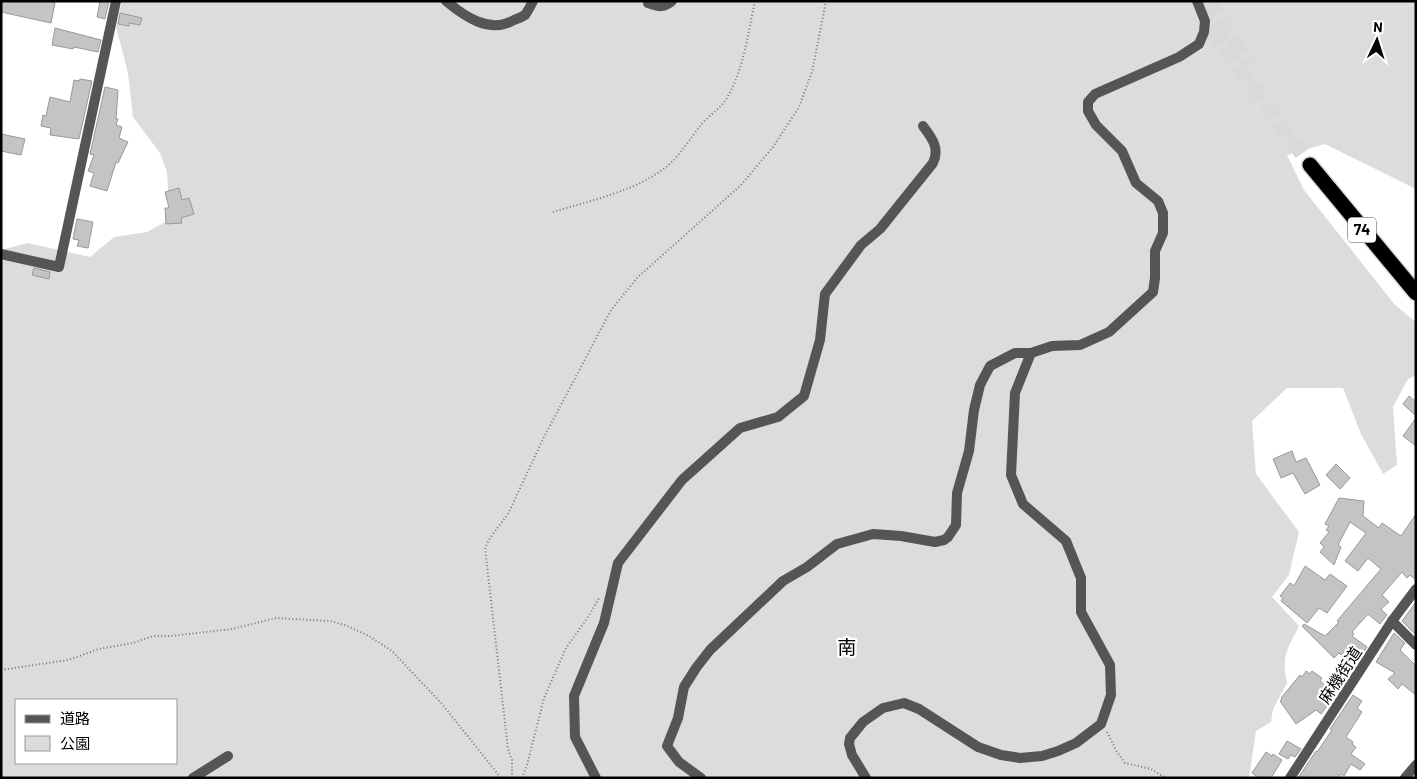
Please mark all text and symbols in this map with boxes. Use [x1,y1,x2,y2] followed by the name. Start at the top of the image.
[1352,15,1402,65] north arrow
[1373,18,1383,35] text: N
[1348,218,1376,242] road number: 74
[837,635,857,658] district label: 南
[1314,643,1365,707] street label: 麻機街道
[15,699,178,764] legend
[60,709,90,727] text: 道路
[60,734,90,752] text: 公園

